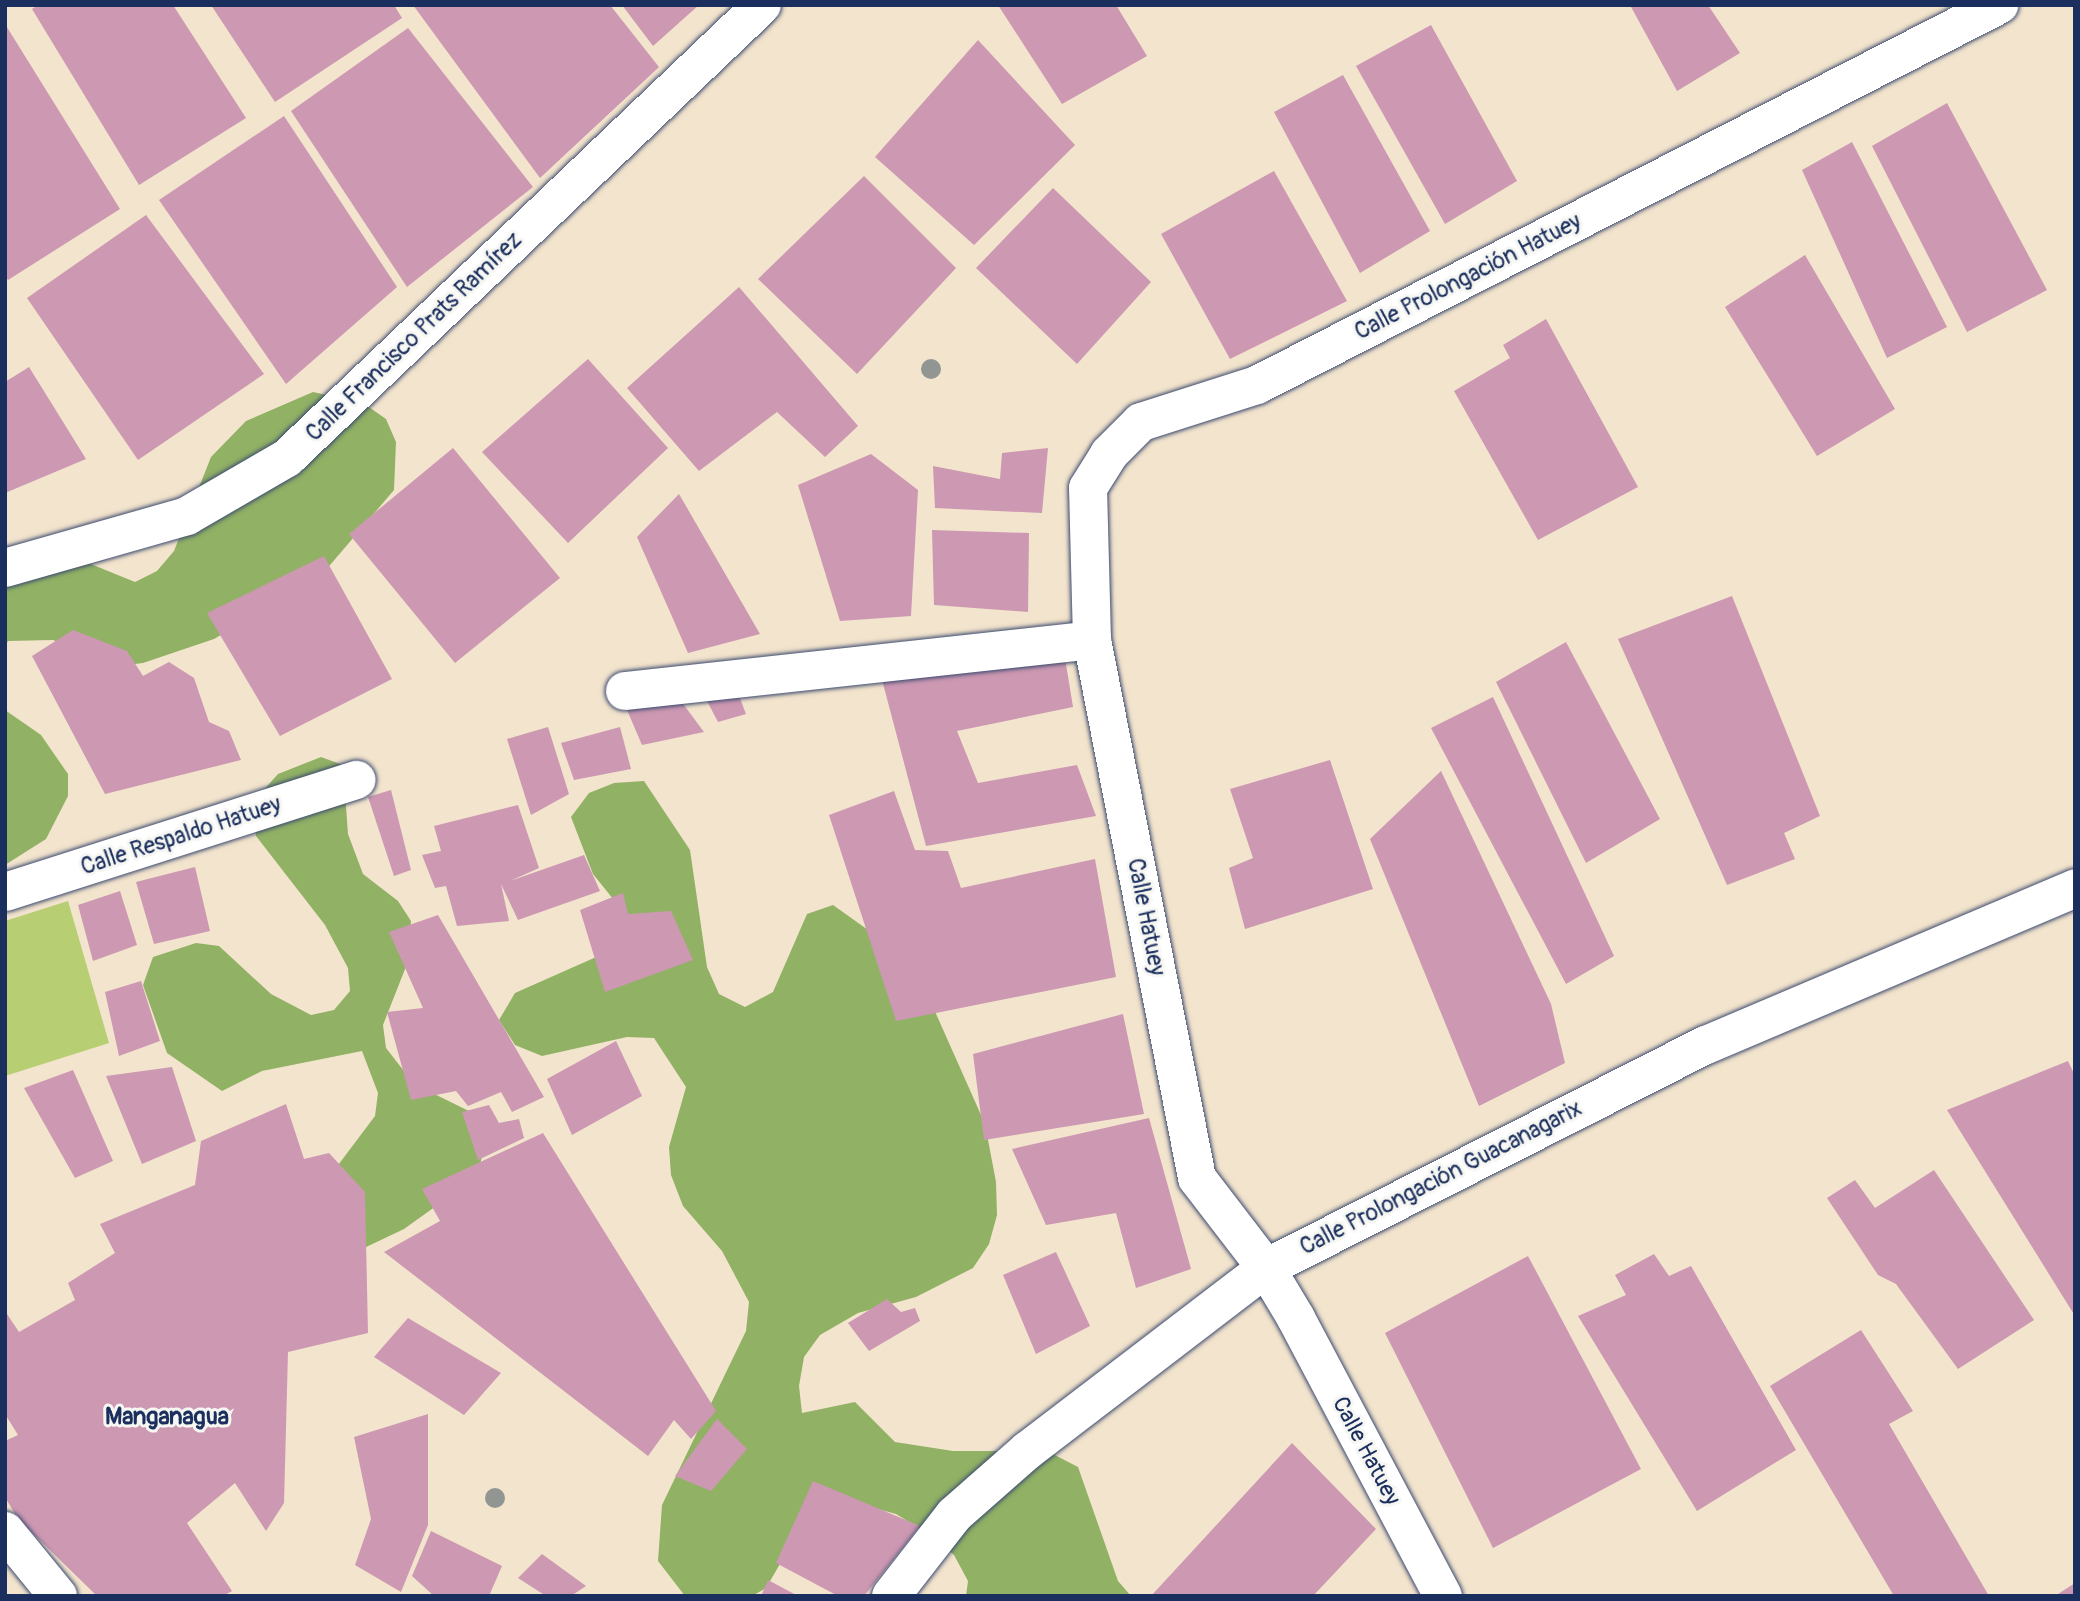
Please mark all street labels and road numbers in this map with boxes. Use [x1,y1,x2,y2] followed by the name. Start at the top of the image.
[1350,208,1586,346] street label: Calle Prolongación Hatuey
[300,227,528,447] street label: Calle Francisco Prats Ramírez
[77,791,285,881] street label: Calle Respaldo Hatuey
[1121,856,1171,978] street label: Calle Hatuey
[1295,1095,1587,1261] street label: Calle Prolongación Guacanagarix
[1326,1392,1406,1510] street label: Calle Hatuey

